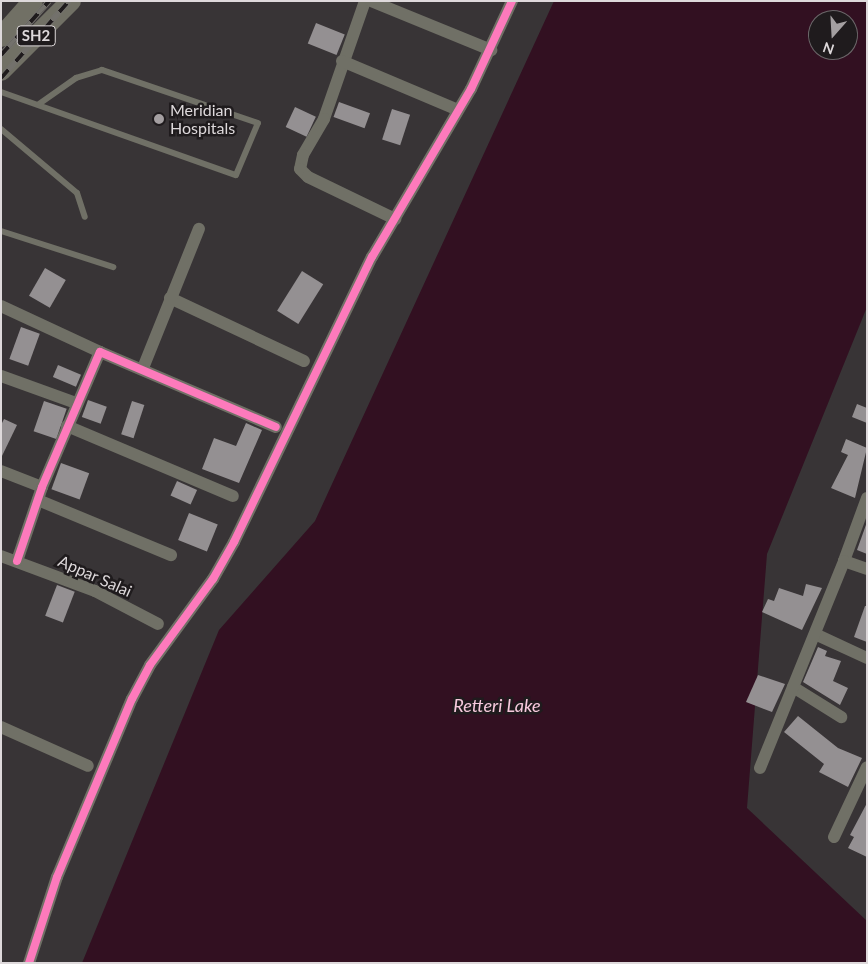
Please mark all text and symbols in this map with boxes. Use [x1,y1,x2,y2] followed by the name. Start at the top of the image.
[808,10,858,60] north arrow
[16,24,56,48] road number: SH2
[820,39,836,59] text: N
[170,100,235,138] place label: Meridian Hospitals
[152,112,166,126] marker: Meridian Hospitals
[55,551,135,601] street label: Appar Salai
[453,694,541,716] water label: Retteri Lake

